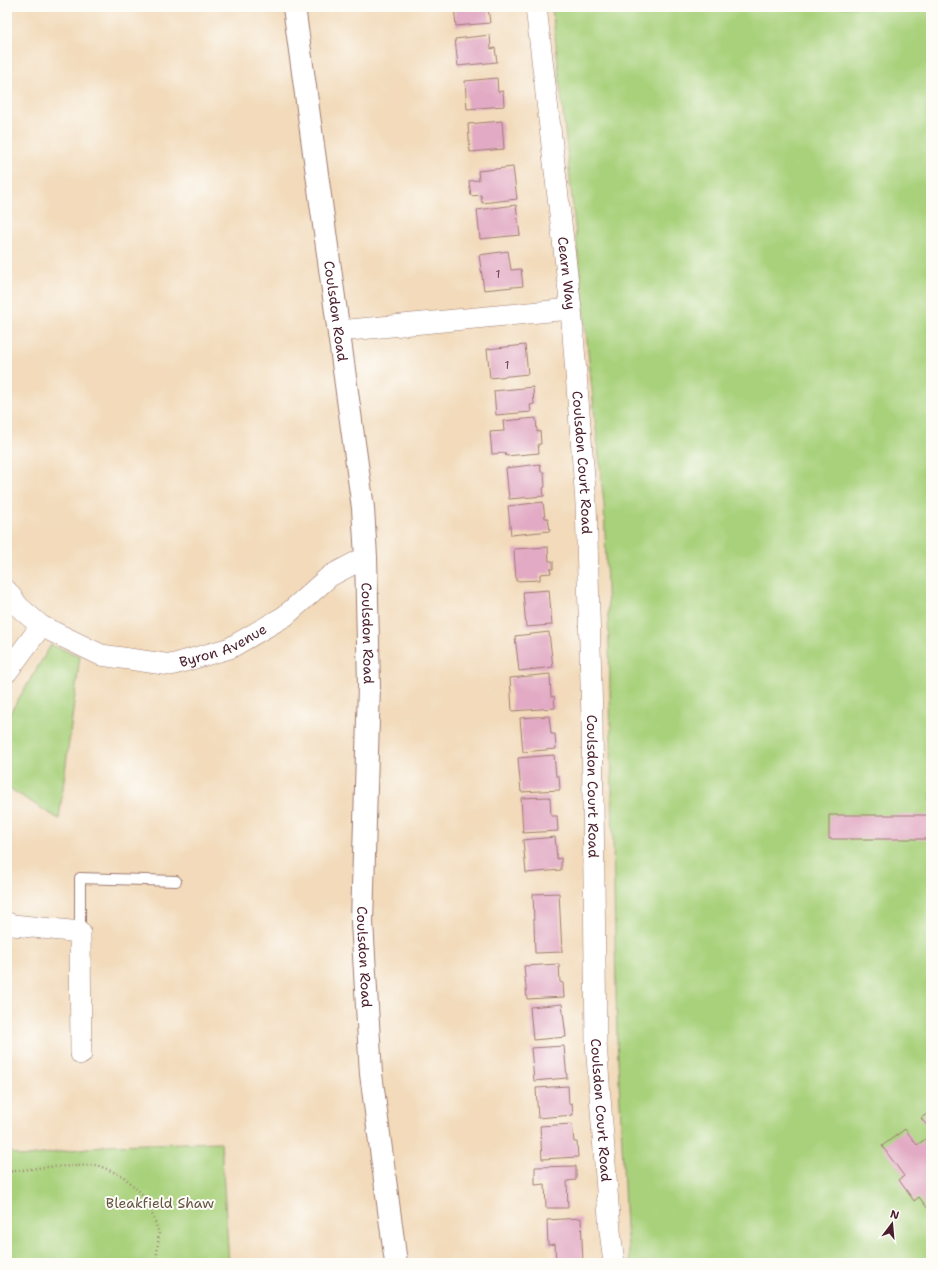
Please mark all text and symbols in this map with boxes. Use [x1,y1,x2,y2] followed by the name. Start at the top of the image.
[554,236,580,311] street label: Cearn Way
[320,260,352,363] street label: Coulsdon Road
[495,266,501,282] house number: 1
[504,357,510,373] house number: 1
[568,390,596,534] street label: Coulsdon Court Road
[358,582,378,684] street label: Coulsdon Road
[177,620,270,671] street label: Byron Avenue
[583,714,603,858] street label: Coulsdon Court Road
[353,906,376,1008] street label: Coulsdon Road
[587,1038,615,1182] street label: Coulsdon Court Road
[106,1194,214,1212] park label: Bleakfield Shaw
[872,1204,912,1244] north arrow
[888,1206,901,1223] text: N

